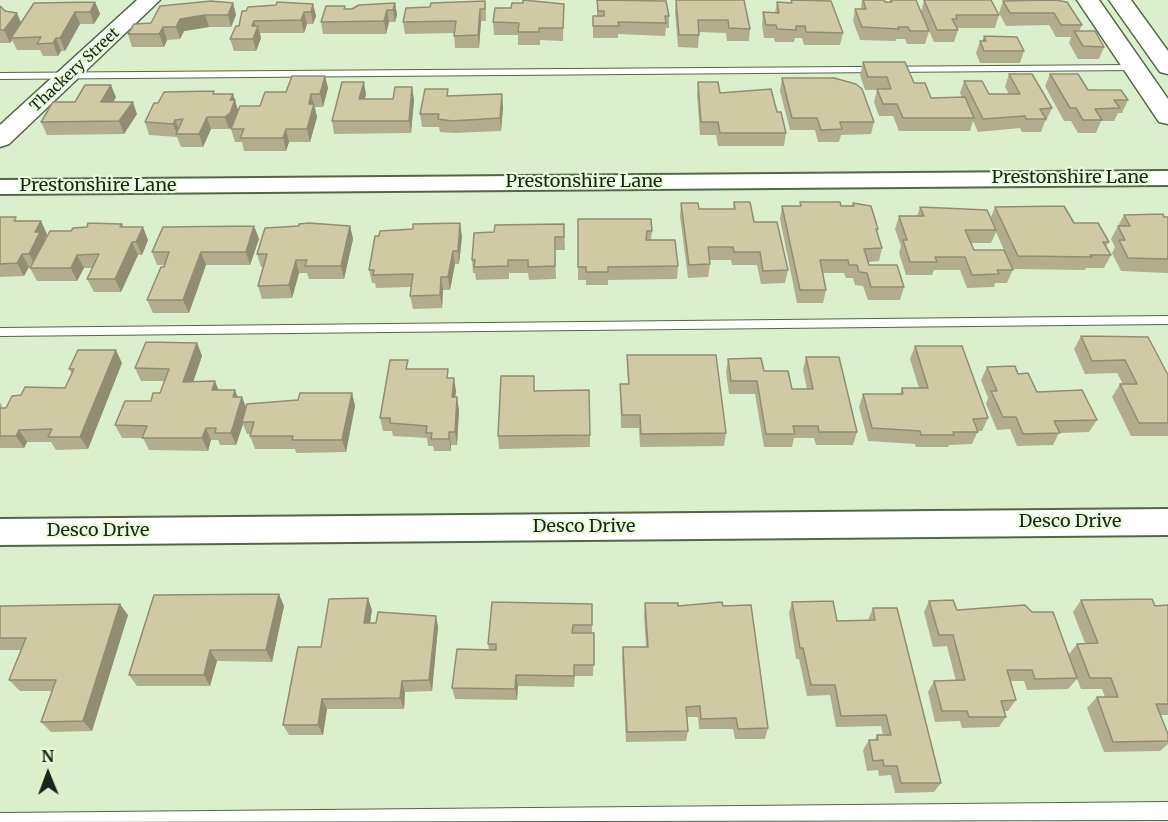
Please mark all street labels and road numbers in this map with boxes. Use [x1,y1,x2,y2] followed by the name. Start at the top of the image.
[27,24,123,116] street label: Thackery Street
[992,167,1148,189] street label: Prestonshire Lane
[506,171,662,193] street label: Prestonshire Lane
[20,175,176,197] street label: Prestonshire Lane
[1019,511,1121,533] street label: Desco Drive
[533,516,635,538] street label: Desco Drive
[47,520,149,542] street label: Desco Drive

